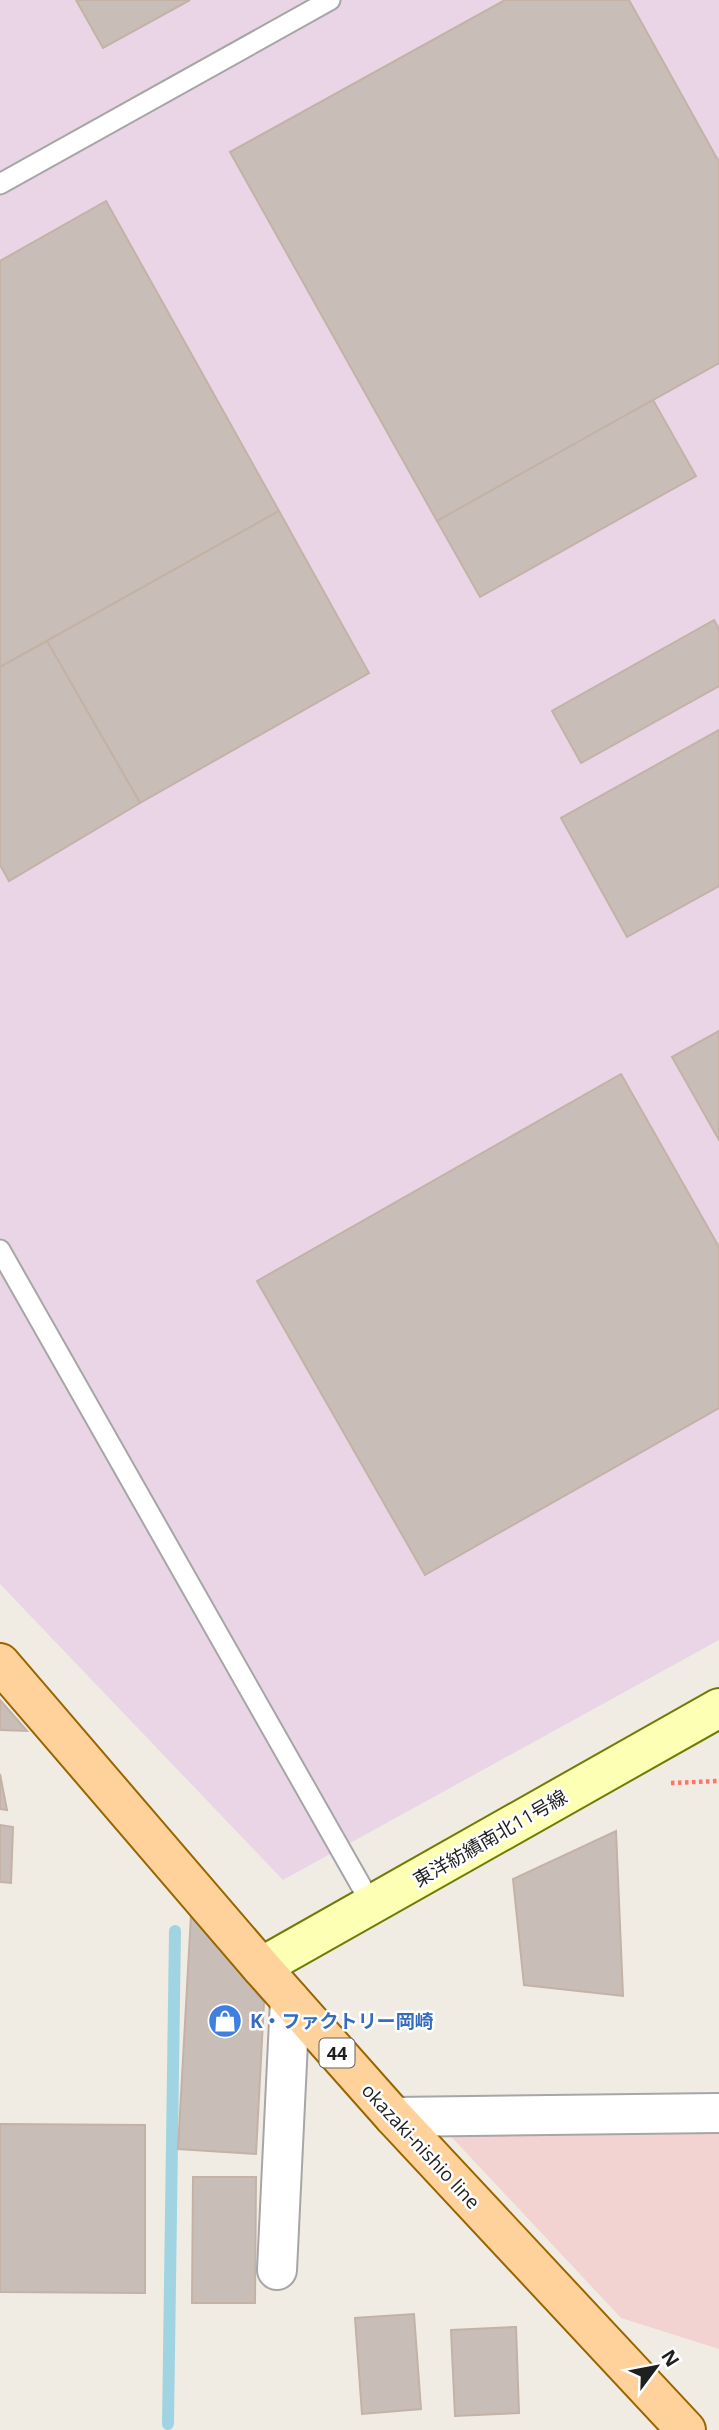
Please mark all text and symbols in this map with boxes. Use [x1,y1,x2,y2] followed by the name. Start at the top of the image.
[408,1783,572,1893] street label: 東洋紡績南北11号線
[206,2002,244,2040] shop icon: K・ファクトリー岡崎
[250,2008,434,2034] place label: K・ファクトリー岡崎
[320,2038,354,2068] road number: 44
[356,2078,486,2214] street label: okazaki-nishio line
[621,2332,691,2402] north arrow
[655,2345,686,2371] text: N

